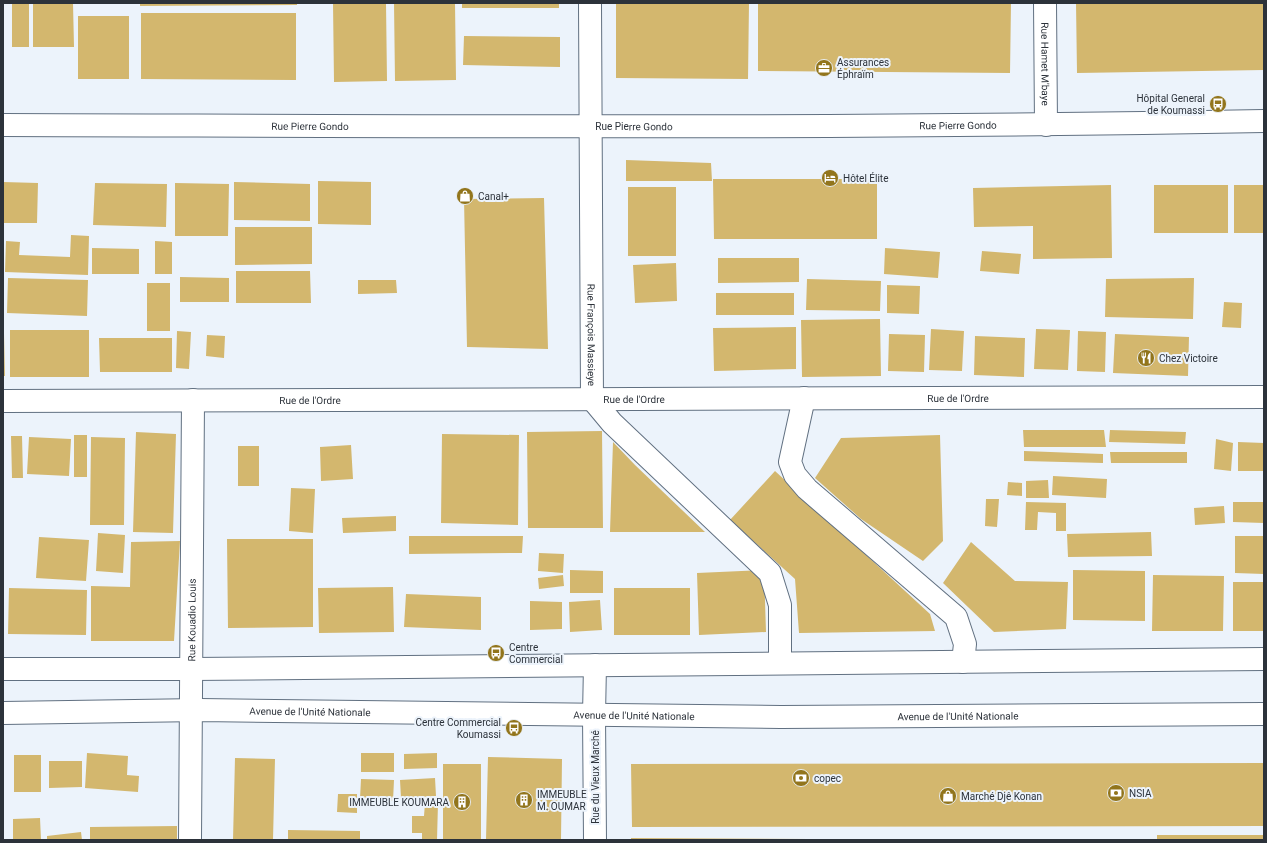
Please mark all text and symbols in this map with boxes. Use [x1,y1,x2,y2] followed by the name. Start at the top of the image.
[1039,22,1051,106] street label: Rue Hamet M'baye
[837,57,889,80] place label: Assurances Éphraïm
[814,58,834,78] office icon: Assurances Éphraïm
[1136,93,1205,116] place label: Hôpital General de Koumassi
[1208,94,1228,114] bus stop icon: Hôpital General de Koumassi
[919,120,997,131] street label: Rue Pierre Gondo
[271,121,349,132] street label: Rue Pierre Gondo
[595,121,673,132] street label: Rue Pierre Gondo
[820,168,840,188] hotel icon: Hôtel Élite
[843,172,888,184] place label: Hôtel Élite
[455,186,475,206] shop icon: Canal+
[478,191,509,202] place label: Canal+
[585,284,597,386] street label: Rue François Massieye
[1136,348,1156,368] restaurant icon: Chez Victoire
[1159,353,1218,364] place label: Chez Victoire
[927,393,989,404] street label: Rue de l'Ordre
[603,394,665,405] street label: Rue de l'Ordre
[279,395,341,406] street label: Rue de l'Ordre
[186,579,198,661] street label: Rue Kouadio Louis
[509,642,563,665] place label: Centre Commercial
[486,643,506,663] bus stop icon: Centre Commercial
[249,706,371,718] street label: Avenue de l'Unité Nationale
[573,709,695,722] street label: Avenue de l'Unité Nationale
[897,711,1019,722] street label: Avenue de l'Unité Nationale
[415,717,501,740] place label: Centre Commercial Koumassi
[504,718,524,738] bus stop icon: Centre Commercial Koumassi
[590,730,601,824] street label: Rue du Vieux Marché
[791,768,811,788] bank icon: copec
[814,773,841,784] place label: copec
[1106,783,1126,803] bank icon: NSIA
[938,786,958,806] shop icon: Marché Djê Konan
[1129,788,1152,799] place label: NSIA
[537,789,587,812] place label: IMMEUBLE M. OUMAR
[514,790,534,810] building icon: IMMEUBLE M. OUMAR
[961,791,1042,802] place label: Marché Djê Konan
[452,792,472,812] building icon: IMMEUBLE KOUMARA
[349,797,449,808] place label: IMMEUBLE KOUMARA

